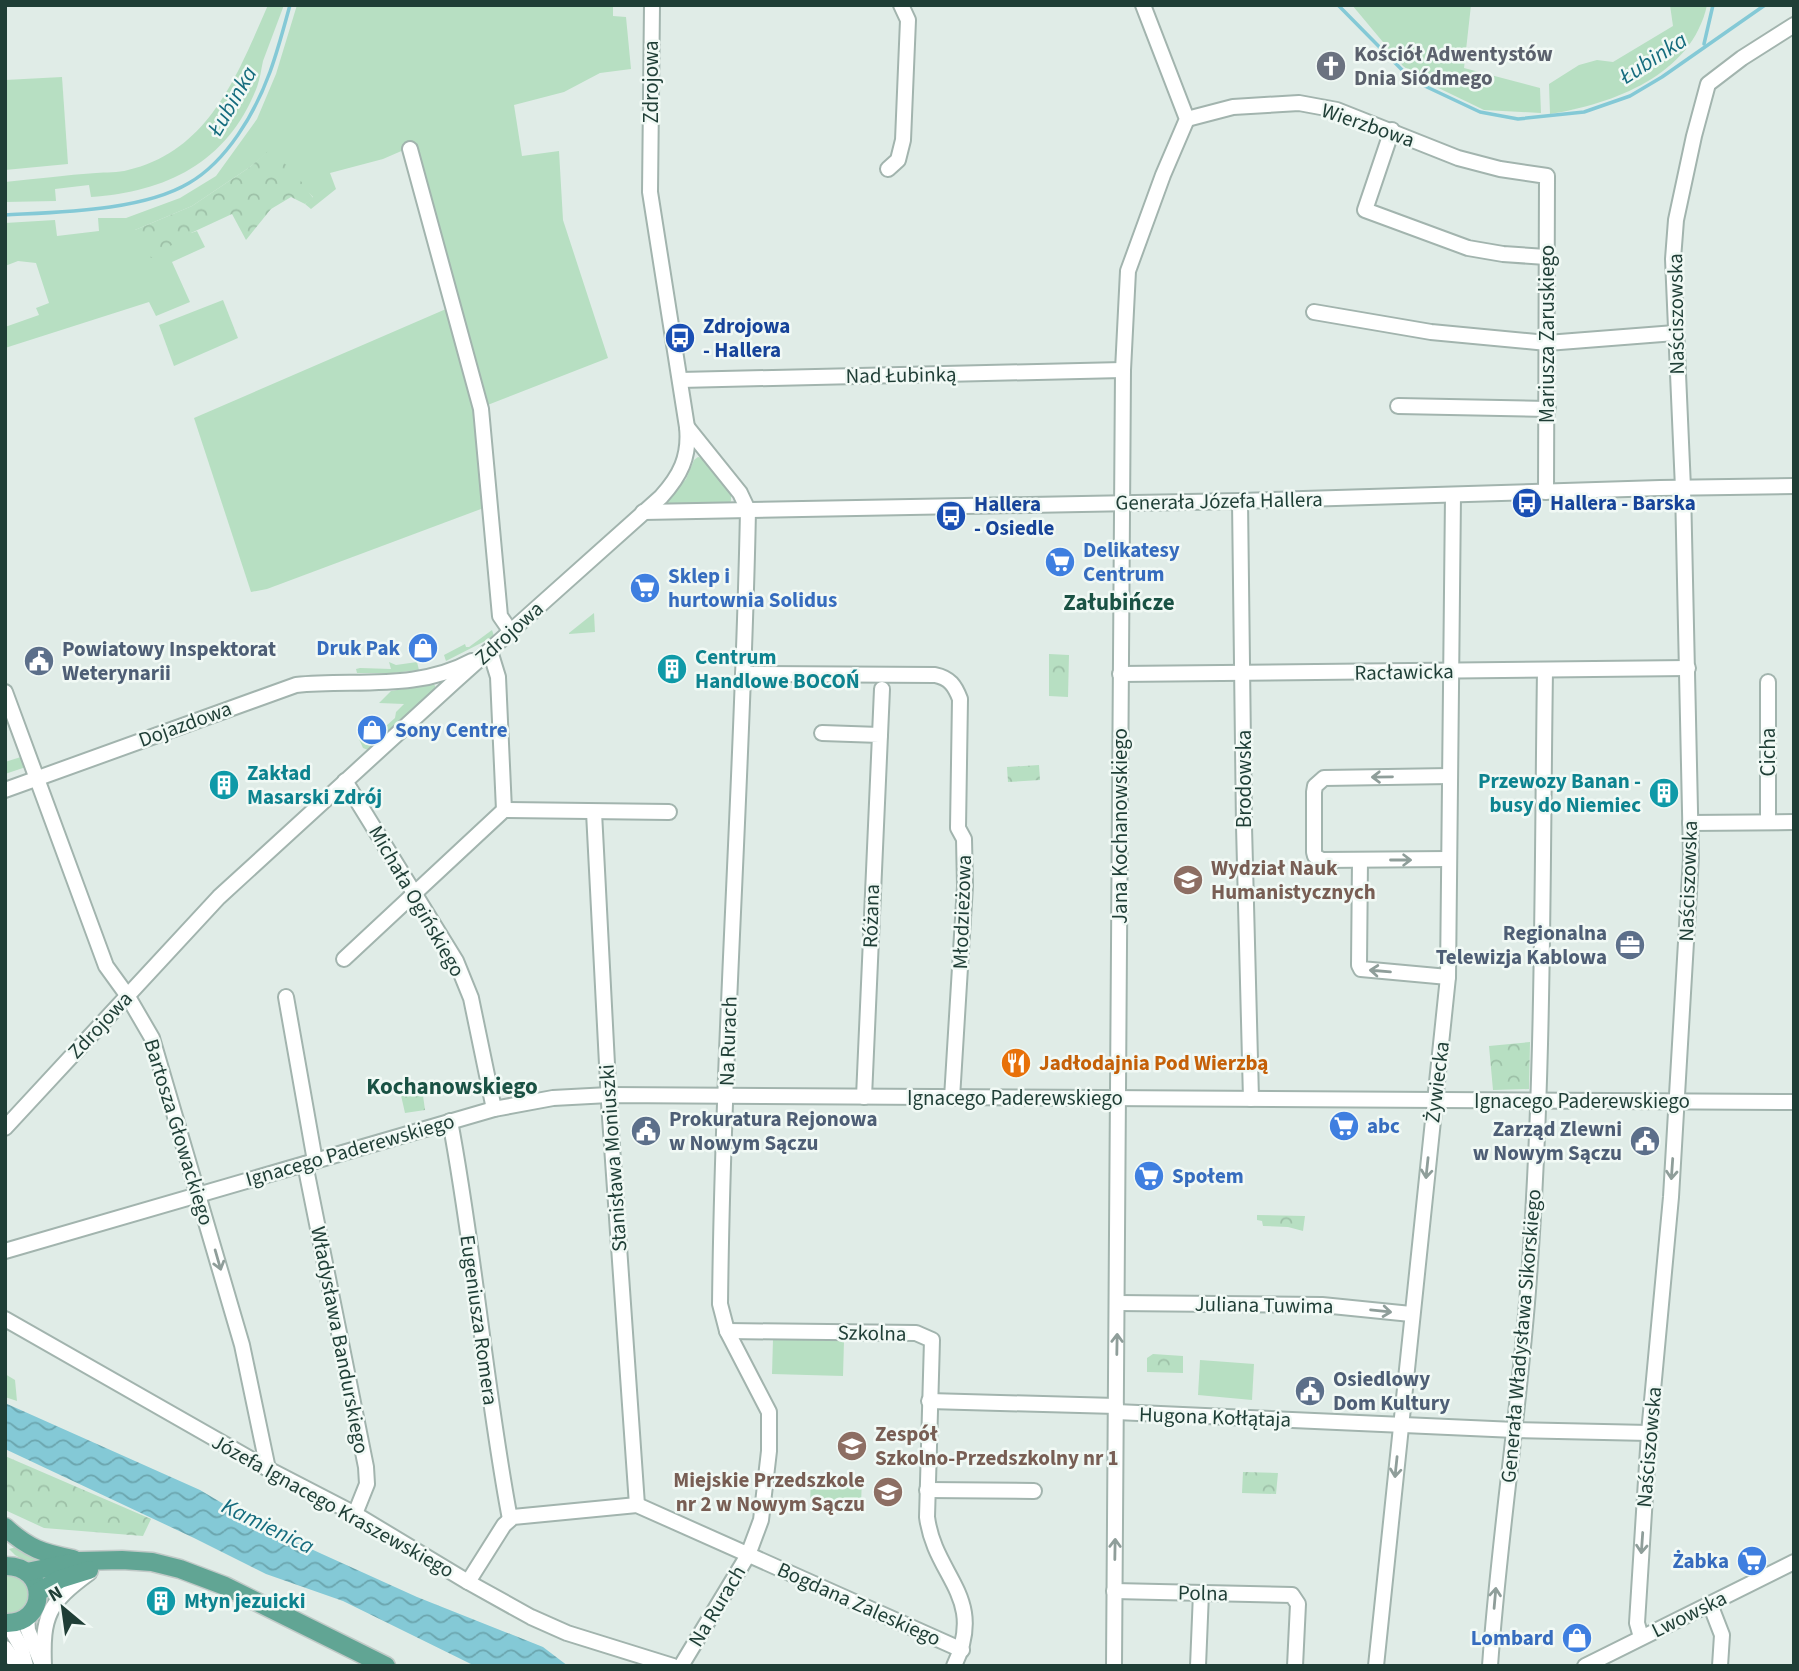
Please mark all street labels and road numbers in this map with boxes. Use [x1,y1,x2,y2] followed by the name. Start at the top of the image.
[636,41,666,123] street label: Zdrojowa
[1317,95,1419,155] street label: Wierzbowa
[1532,245,1562,423] street label: Mariusza Zaruskiego
[1660,253,1692,375] street label: Naściszowska
[845,359,957,391] street label: Nad Łubinką
[1115,484,1323,518] street label: Generała Józefa Hallera
[468,594,550,672] street label: Zdrojowa
[1354,656,1454,688] street label: Racławicka
[134,693,236,755] street label: Dojazdowa
[1105,728,1135,924] street label: Jana Kochanowskiego
[1753,728,1783,776] street label: Cicha
[1229,730,1259,828] street label: Brodowska
[361,820,473,982] street label: Michała Ogińskiego
[1671,820,1705,942] street label: Naściszowska
[945,854,979,970] street label: Młodzieżowa
[855,883,887,949] street label: Różana
[61,984,139,1066] street label: Zdrojowa
[711,995,745,1087] street label: Na Rurach
[136,1035,222,1229] street label: Bartosza Głowackiego
[1417,1040,1457,1124] street label: Żywiecka
[591,1063,635,1253] street label: Stanisława Moniuszki
[907,1083,1123,1113] street label: Ignacego Paderewskiego
[1474,1086,1690,1116] street label: Ignacego Paderewskiego
[242,1106,458,1194] street label: Ignacego Paderewskiego
[1493,1188,1549,1484] street label: Generała Władysława Sikorskiego
[303,1224,377,1456] street label: Władysława Bandurskiego
[452,1233,506,1407] street label: Eugeniusza Romera
[1194,1289,1334,1321] street label: Juliana Tuwima
[837,1317,907,1349] street label: Szkolna
[1629,1385,1669,1509] street label: Naściszowska
[1138,1399,1292,1435] street label: Hugona Kołłątaja
[206,1427,460,1585] street label: Józefa Ignacego Kraszewskiego
[772,1554,946,1654] street label: Bogdana Zaleskiego
[681,1560,753,1652] street label: Na Rurach
[1178,1578,1228,1608] street label: Polna
[1646,1583,1732,1645] street label: Lwowska

